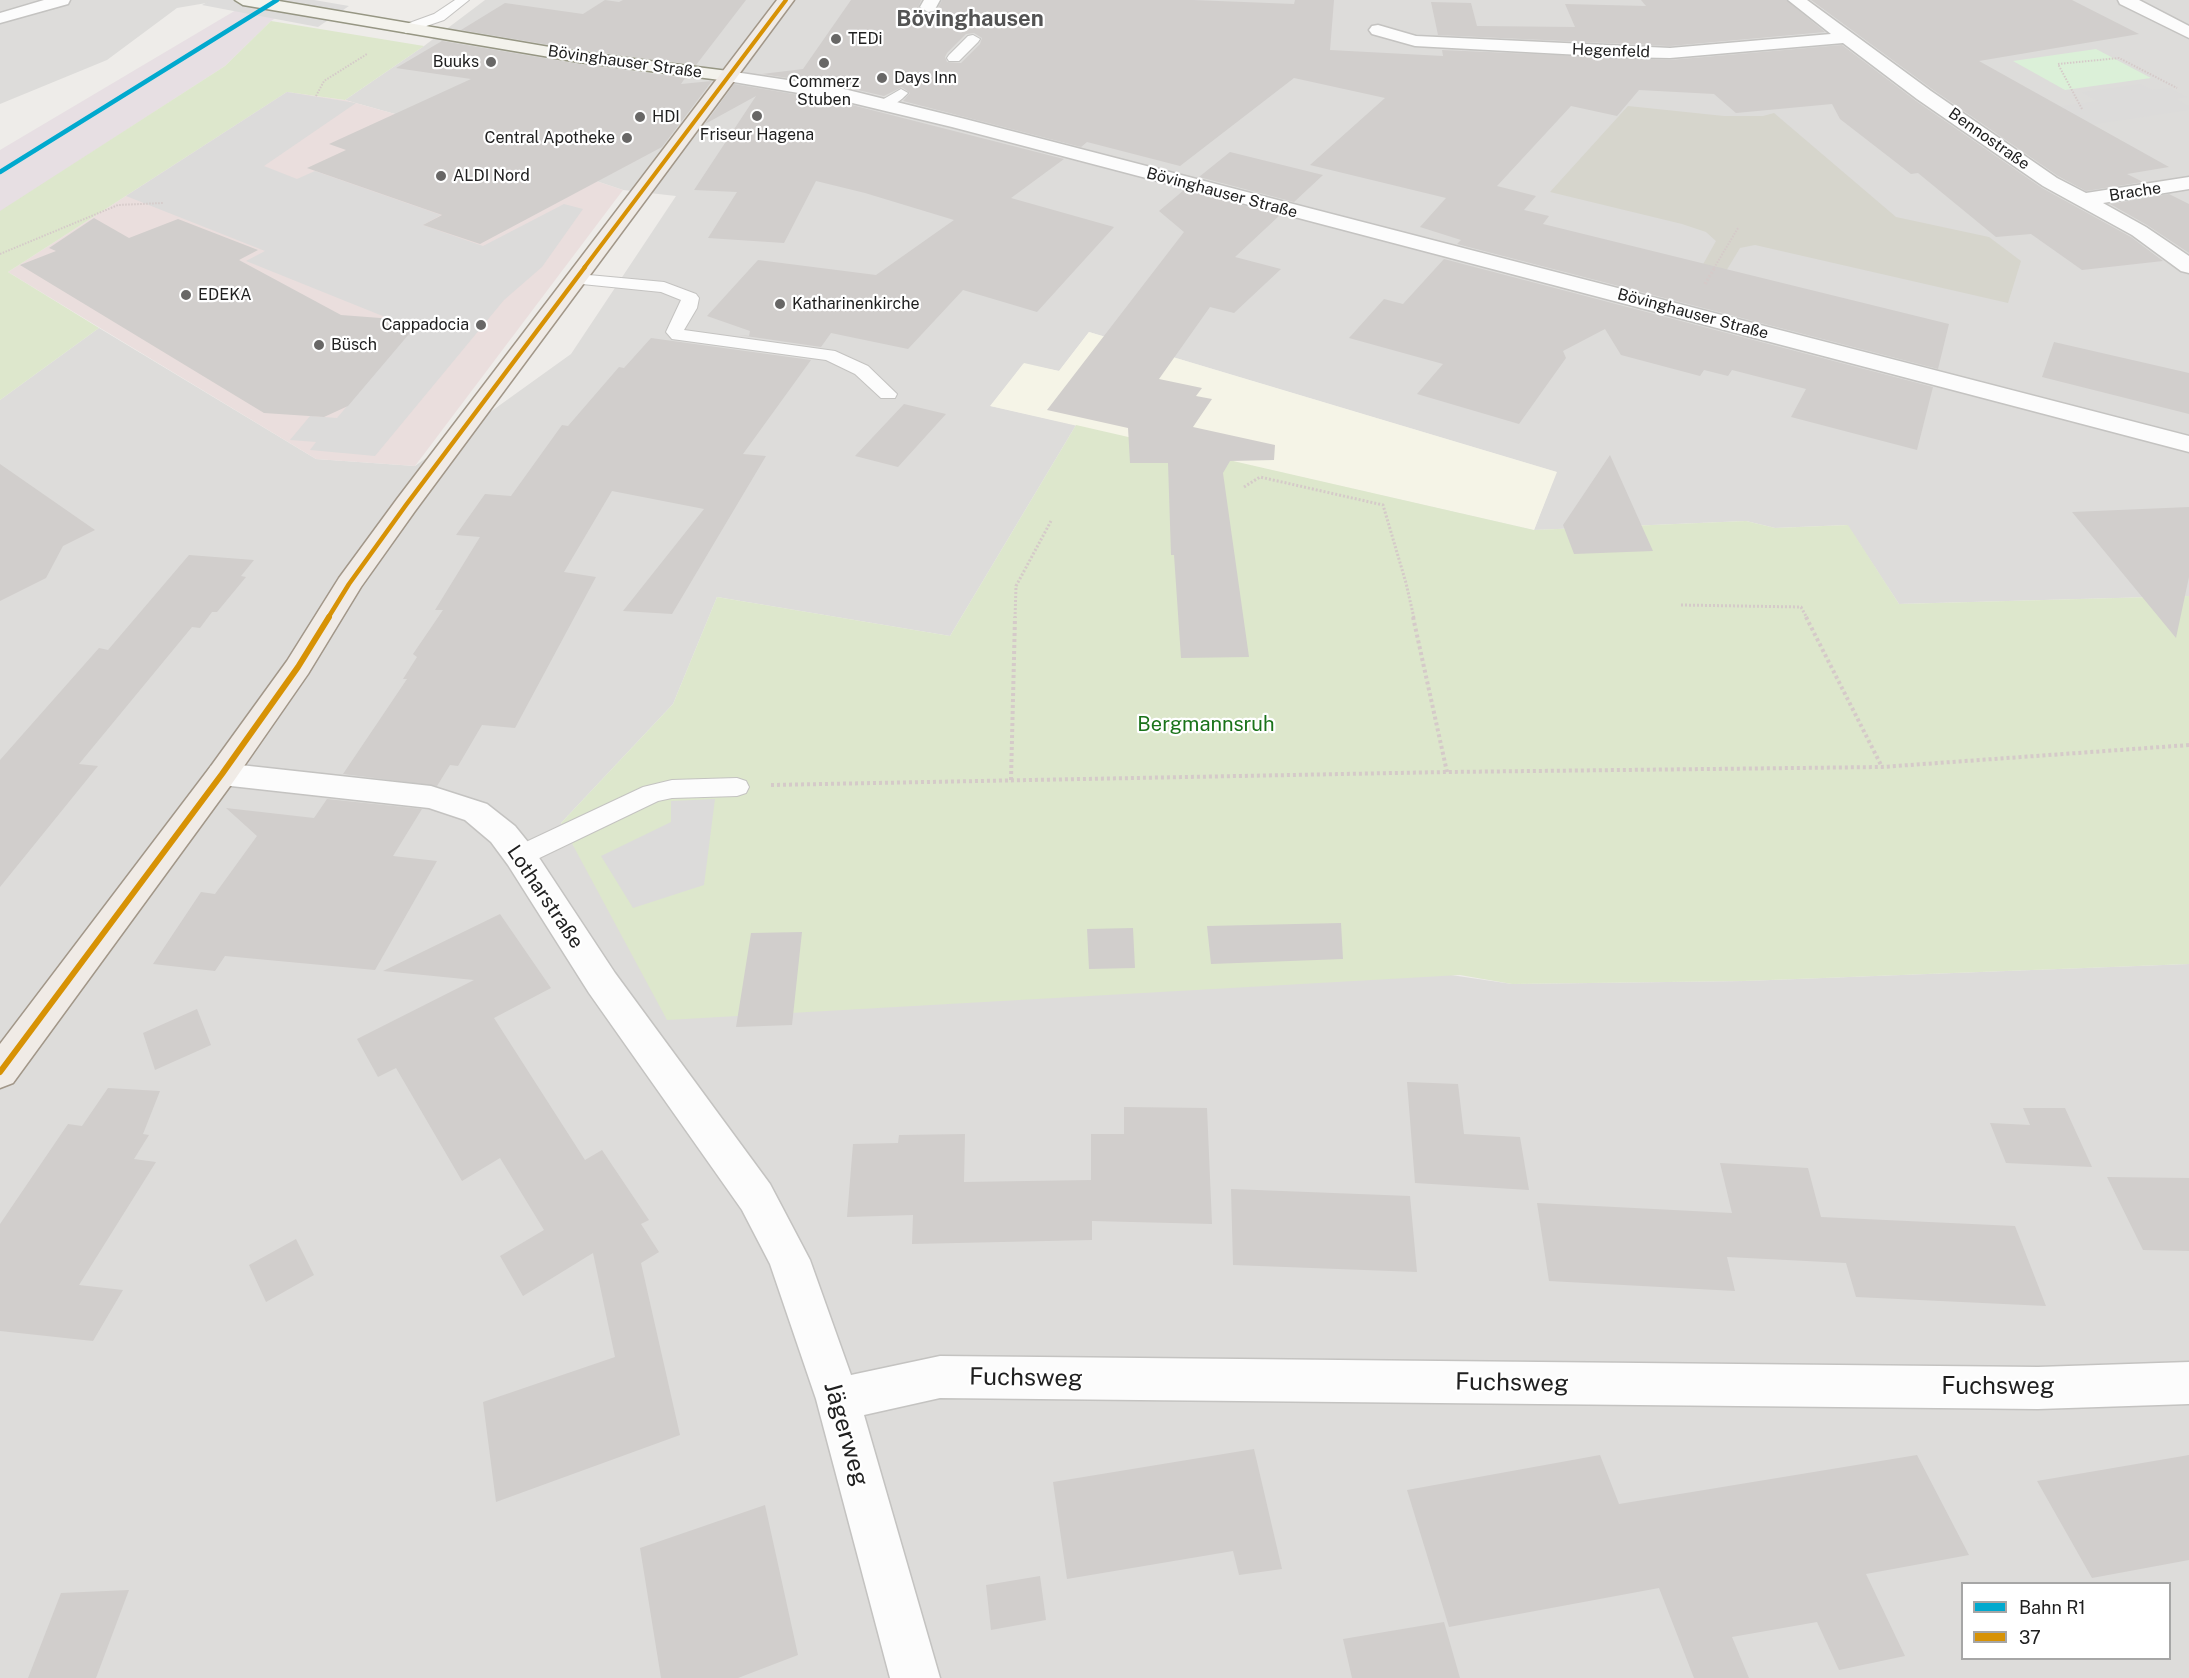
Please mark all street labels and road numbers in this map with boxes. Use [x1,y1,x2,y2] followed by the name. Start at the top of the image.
[1572,40,1650,62] street label: Hegenfeld
[547,42,703,82] street label: Bövinghauser Straße
[1945,104,2033,174] street label: Bennostraße
[1144,164,1300,222] street label: Bövinghauser Straße
[2108,178,2162,206] street label: Brache
[1615,285,1771,343] street label: Bövinghauser Straße
[502,841,588,953] street label: Lotharstraße
[969,1363,1083,1393] street label: Fuchsweg
[1455,1368,1569,1398] street label: Fuchsweg
[1941,1373,2055,1401] street label: Fuchsweg
[817,1378,875,1490] street label: Jägerweg

